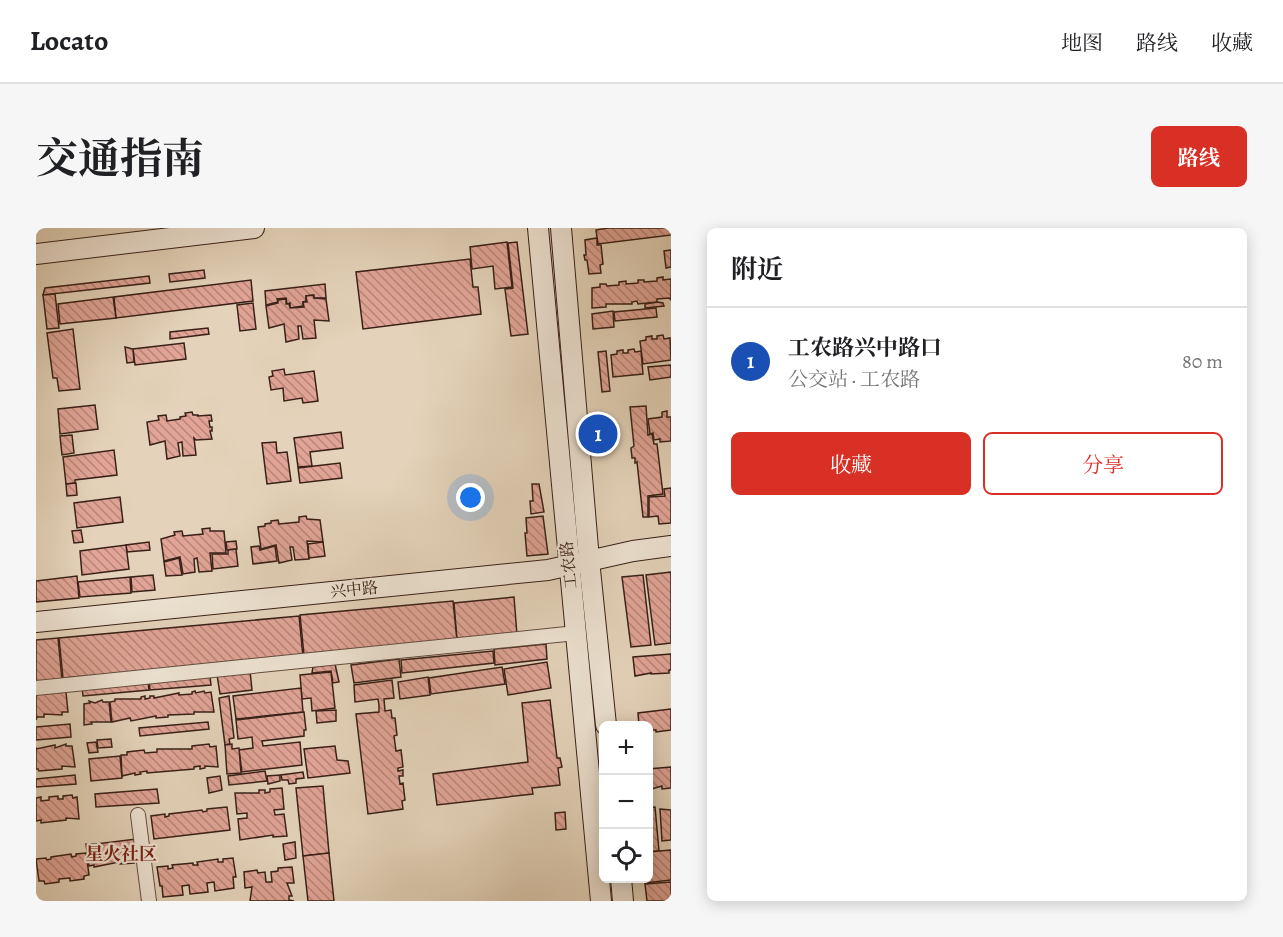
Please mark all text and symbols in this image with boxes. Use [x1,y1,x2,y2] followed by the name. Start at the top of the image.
[30,22,108,60] text: Locato
[1061,29,1103,57] text: 地图
[1136,29,1178,57] text: 路线
[1211,29,1253,57] text: 收藏
[1151,126,1247,187] button: 路线
[36,130,204,187] text: 交通指南
[731,252,783,287] text: 附近
[788,333,942,363] text: 工农路兴中路口
[747,348,754,375] text: 1
[1182,348,1223,375] text: 80 m
[788,366,920,393] text: 公交站 · 工农路
[578,412,618,456] pin: 1
[731,432,971,495] button: 收藏
[983,432,1223,495] button: 分享
[456,483,485,512] your location
[556,540,582,590] street label: 工农路
[329,577,379,603] street label: 兴中路
[599,721,653,883] map controls
[599,721,653,775] button: +
[599,775,653,829] button: −
[599,829,653,883] button: locate
[85,842,157,866] district label: 星火社区

